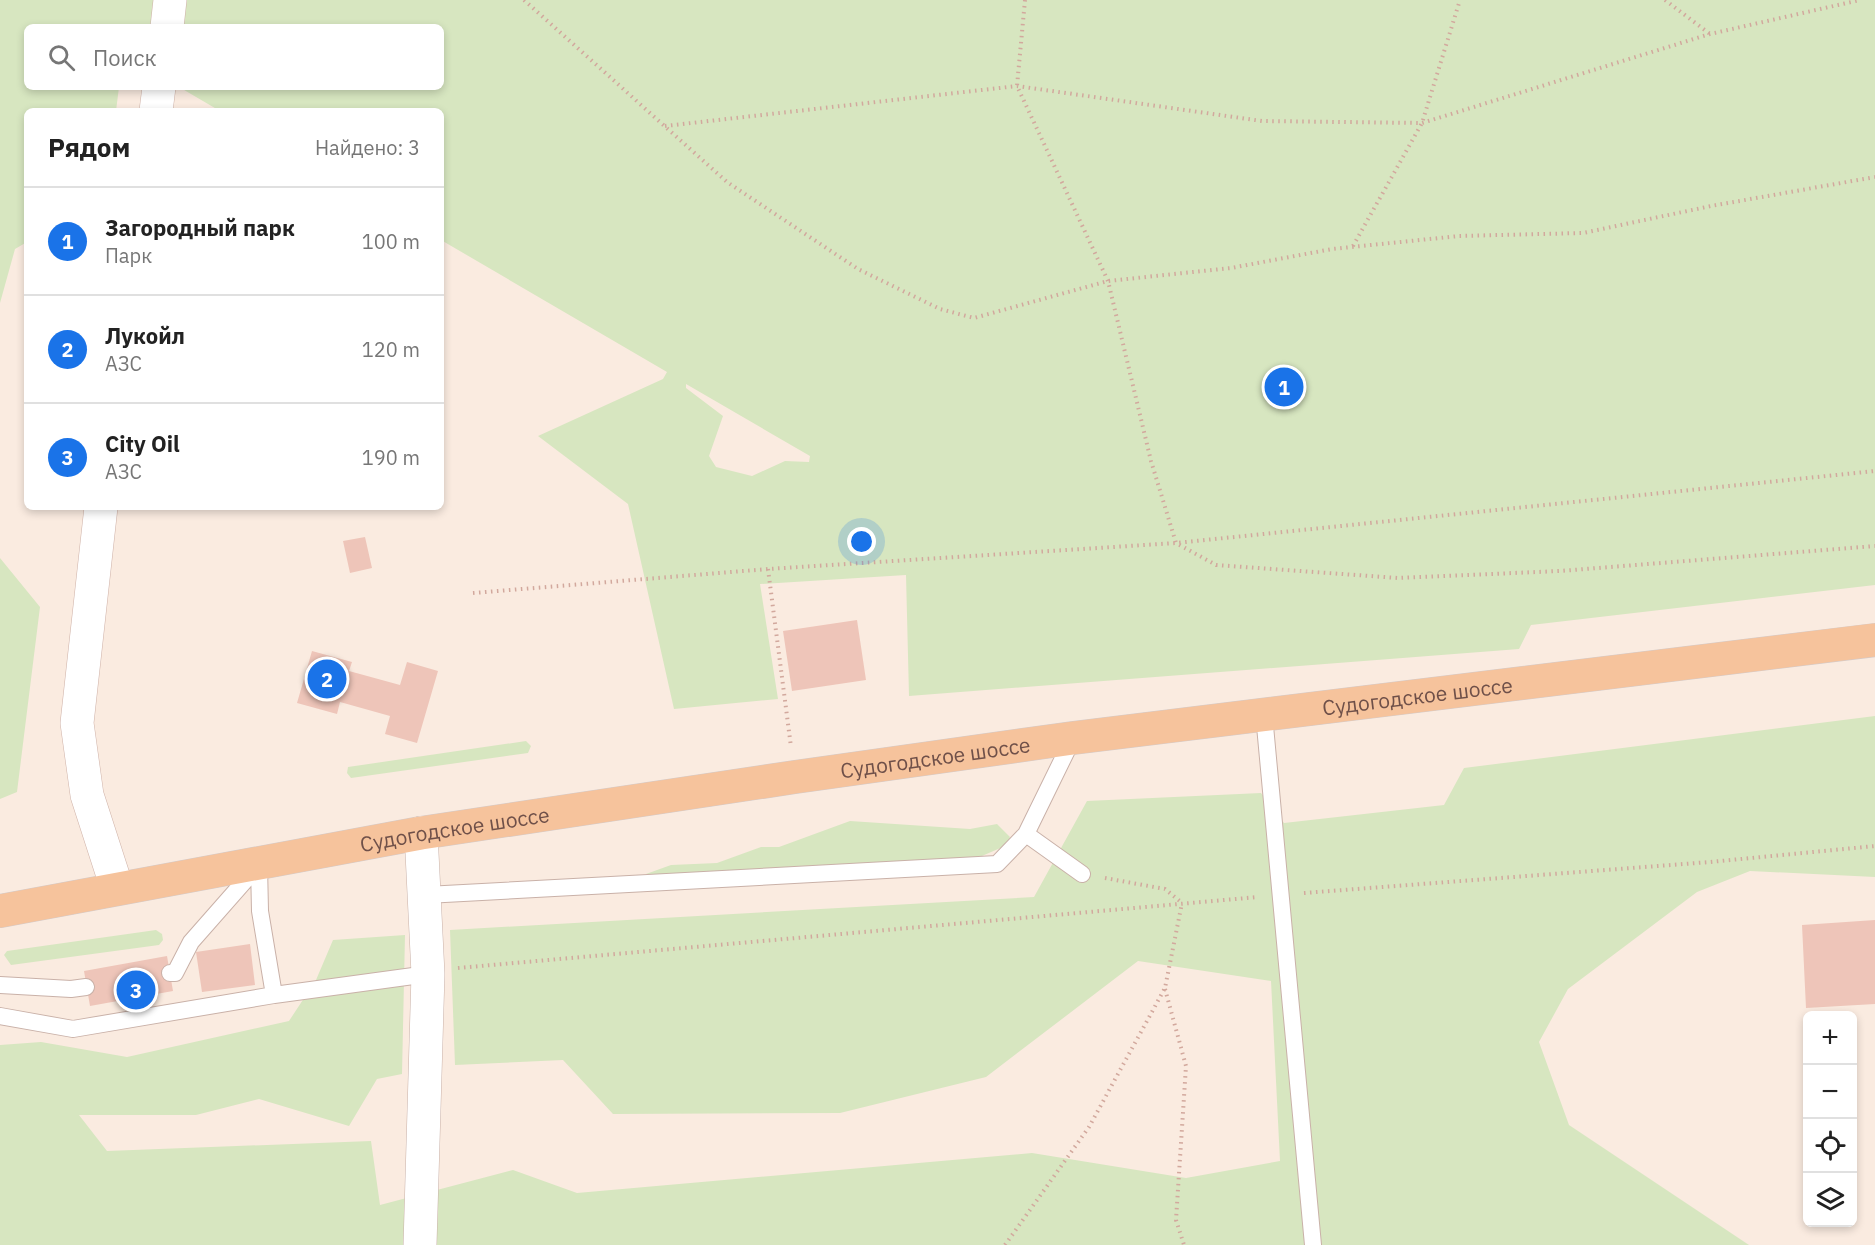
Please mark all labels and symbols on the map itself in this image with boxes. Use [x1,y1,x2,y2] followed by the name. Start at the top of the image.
[1264,364,1304,410] pin: 1
[847,527,876,556] your location
[308,656,346,702] pin: 2
[1321,670,1514,721] street label: Судогодское шоссе
[839,730,1032,784] street label: Судогодское шоссе
[358,800,551,858] street label: Судогодское шоссе
[116,968,156,1012] pin: 3

